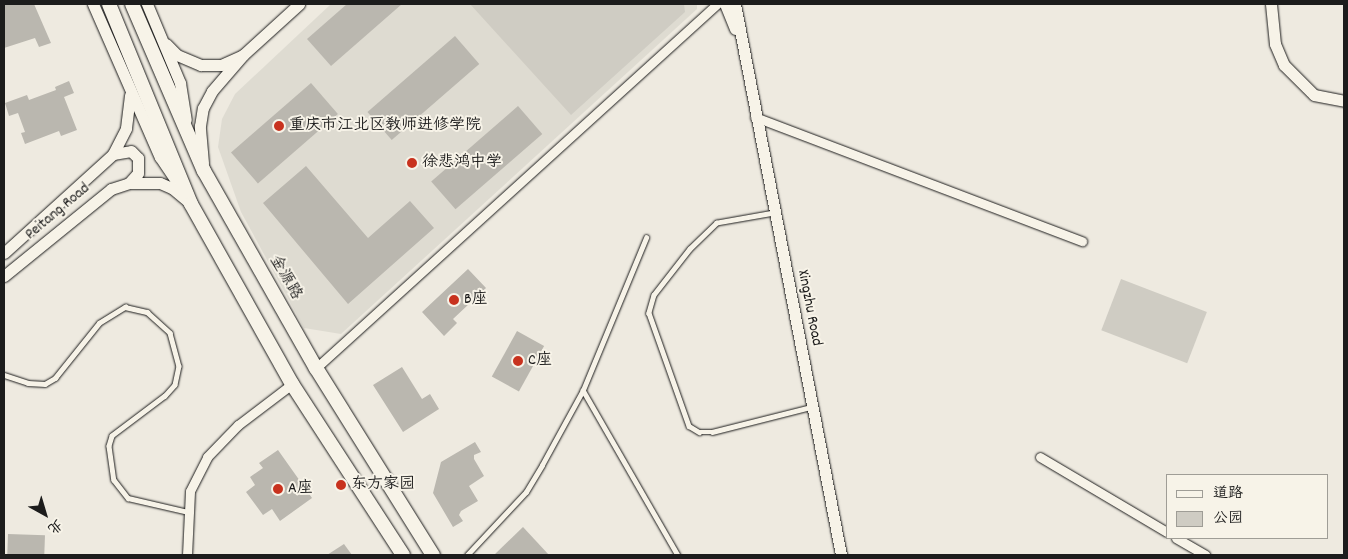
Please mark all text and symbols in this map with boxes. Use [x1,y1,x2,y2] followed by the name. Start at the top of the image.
[289,116,481,136] place label: 重庆市江北区教师进修学院
[273,120,285,132] marker: 重庆市江北区教师进修学院
[422,153,502,173] place label: 徐悲鸿中学
[406,157,418,169] marker: 徐悲鸿中学
[22,179,94,245] street label: Peitang Road
[265,252,305,304] street label: 金源路
[792,268,826,348] street label: Xingzhu Road
[464,290,488,310] place label: B座
[448,294,460,306] marker: B座
[528,351,552,371] place label: C座
[512,355,524,367] marker: C座
[1166,474,1328,539] legend
[351,475,415,495] place label: 东方家园
[288,479,313,499] place label: A座
[335,479,347,491] marker: 东方家园
[272,483,284,495] marker: A座
[1213,483,1243,505] text: 道路
[20,489,70,539] north arrow
[1213,508,1243,530] text: 公园
[43,513,66,538] text: 北

